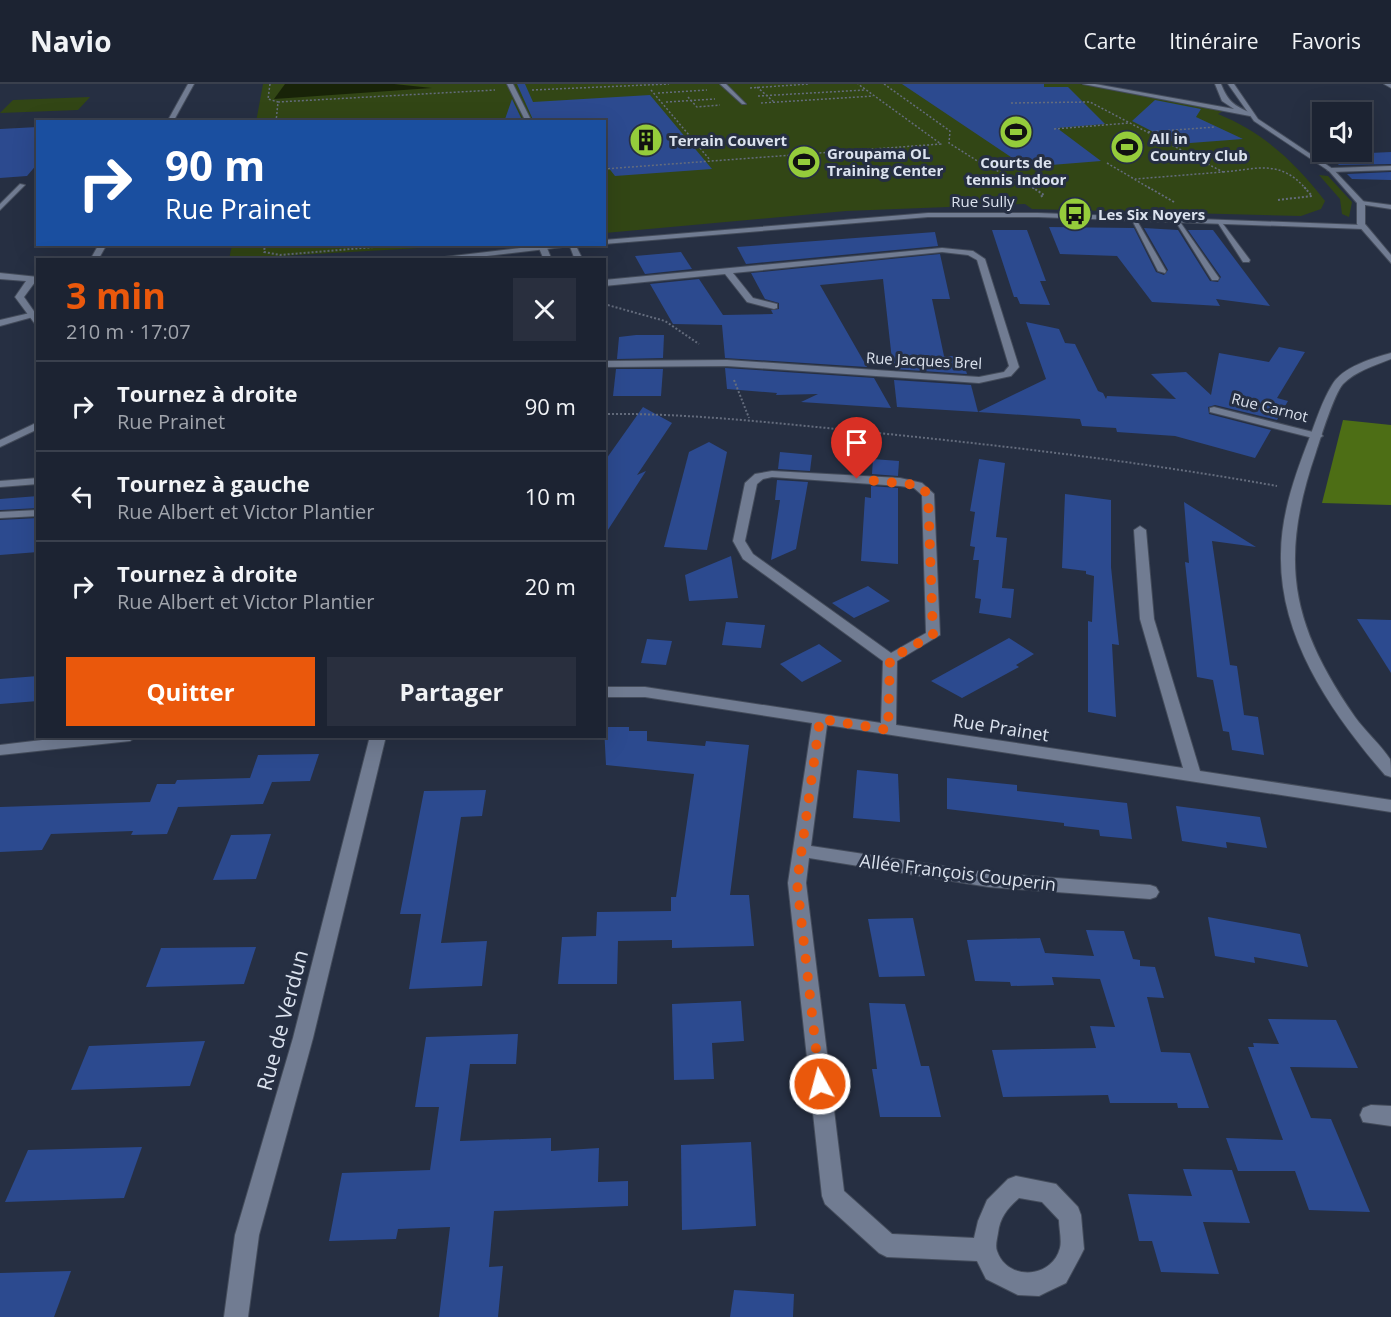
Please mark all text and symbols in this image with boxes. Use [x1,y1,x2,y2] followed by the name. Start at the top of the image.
[30,22,111,60] text: Navio
[1083,27,1136,55] text: Carte
[1169,27,1258,55] text: Itinéraire
[1291,27,1361,55] text: Favoris
[1312,102,1372,162] map controls
[1312,102,1372,162] button: sound
[998,114,1034,150] sports icon: Courts de tennis Indoor
[628,122,664,158] building icon: Terrain Couvert
[1150,128,1248,165] place label: All in Country Club
[1109,129,1145,165] sports icon: All in Country Club
[669,130,787,150] place label: Terrain Couvert
[165,136,265,193] text: 90 m
[827,143,943,180] place label: Groupama OL Training Center
[66,144,144,222] icon: right
[786,144,822,180] sports icon: Groupama OL Training Center
[966,152,1067,189] place label: Courts de tennis Indoor
[165,190,311,227] text: Rue Prainet
[951,191,1015,211] street label: Rue Sully
[1057,196,1093,232] bus stop icon: Les Six Noyers
[1098,204,1205,224] place label: Les Six Noyers
[66,271,166,320] text: 3 min
[513,278,576,341] button: close
[66,318,191,345] text: 210 m · 17:07
[865,347,983,373] street label: Rue Jacques Brel
[117,378,298,408] text: Tournez à droite
[1230,388,1310,426] street label: Rue Carnot
[66,390,99,423] icon: right
[525,391,576,421] text: 90 m
[117,408,225,435] text: Rue Prainet
[831,417,882,479] pin
[840,426,873,459] icon: arrive
[117,468,310,498] text: Tournez à gauche
[66,480,99,513] icon: left
[525,481,576,511] text: 10 m
[117,498,374,525] text: Rue Albert et Victor Plantier
[117,558,298,588] text: Tournez à droite
[66,570,99,603] icon: right
[525,571,576,601] text: 20 m
[117,588,374,615] text: Rue Albert et Victor Plantier
[66,657,315,726] button: Quitter
[327,657,576,726] button: Partager
[951,708,1051,746] street label: Rue Prainet
[858,848,1058,896] street label: Allée François Couperin
[250,946,314,1094] street label: Rue de Verdun
[788,1052,852,1116] position arrow

